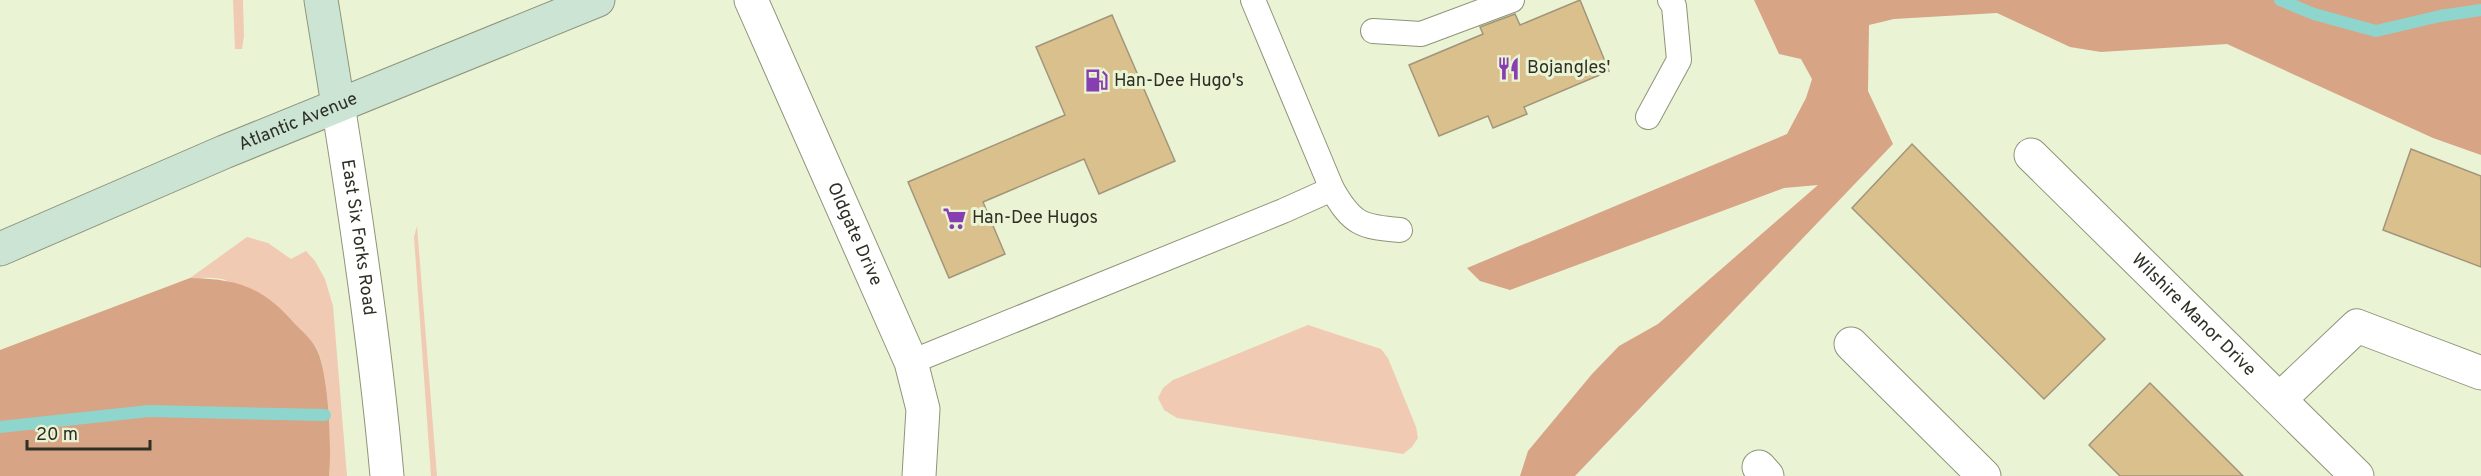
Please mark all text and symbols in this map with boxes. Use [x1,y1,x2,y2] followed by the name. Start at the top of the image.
[1496,55,1522,81] restaurant icon: Bojangles'
[1527,57,1610,80] place label: Bojangles'
[1083,68,1109,94] fuel station icon: Han-Dee Hugo's
[1114,70,1244,93] place label: Han-Dee Hugo's
[235,87,361,156] street label: Atlantic Avenue
[335,158,381,317] street label: East Six Forks Road
[822,179,887,289] street label: Oldgate Drive
[941,205,967,231] supermarket icon: Han-Dee Hugos
[972,207,1098,230] place label: Han-Dee Hugos
[2126,249,2261,381] street label: Wilshire Manor Drive
[27,413,150,451] scale bar
[36,424,78,447] text: 20 m

